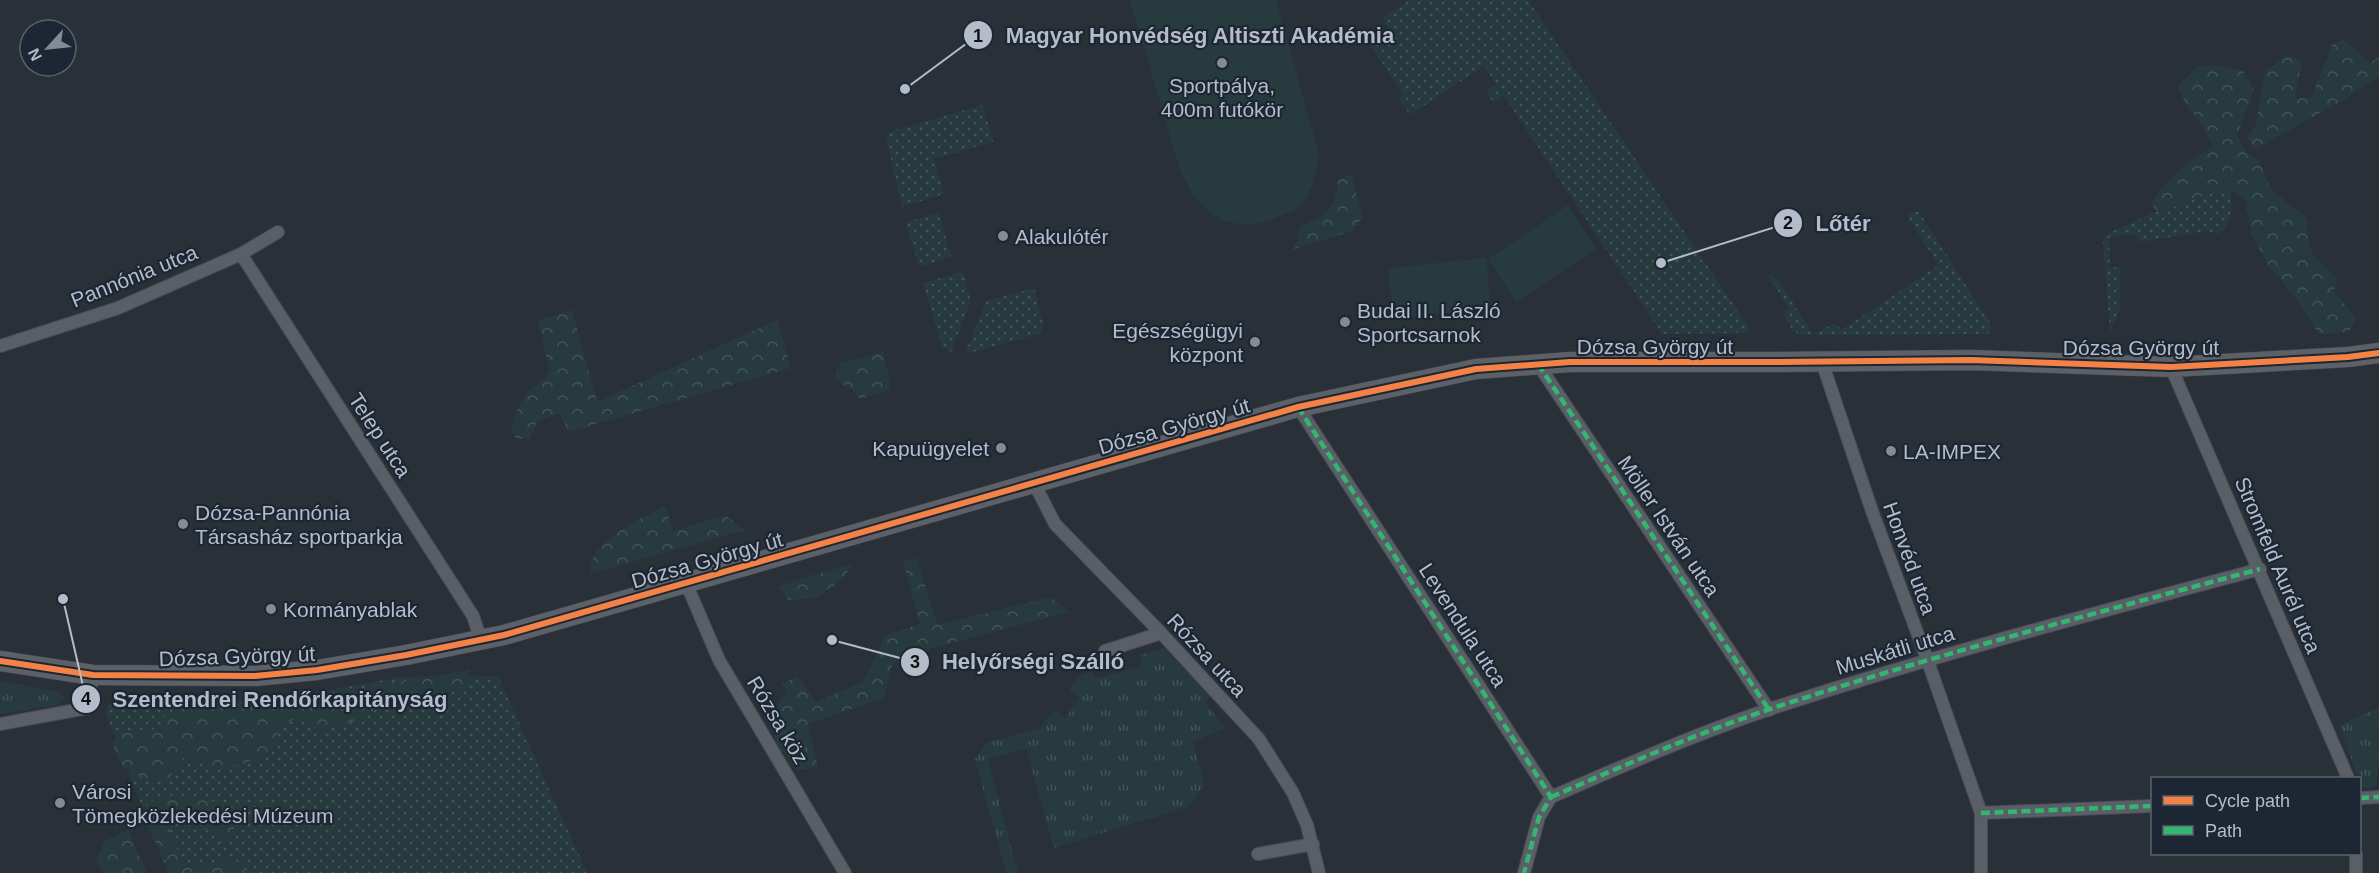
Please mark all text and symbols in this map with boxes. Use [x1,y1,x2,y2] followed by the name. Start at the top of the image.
[963,15,1407,55] callout: Magyar Honvédség Altiszti Akadémia
[18,18,78,78] north arrow
[1006,23,1395,48] text: Magyar Honvédség Altiszti Akadémia
[973,26,983,46] text: 1
[25,46,45,64] text: N
[1215,56,1229,70] marker: Sportpálya, 400m futókör
[1161,74,1283,121] place label: Sportpálya, 400m futókör
[1773,203,1882,243] callout: Lőtér
[1816,211,1871,236] text: Lőtér
[1783,213,1793,233] text: 2
[1015,225,1108,248] place label: Alakulótér
[996,229,1010,243] marker: Alakulótér
[67,240,201,312] street label: Pannónia utca
[1357,299,1501,346] place label: Budai II. László Sportcsarnok
[1338,315,1352,329] marker: Budai II. László Sportcsarnok
[1112,319,1243,366] place label: Egészségügyi központ
[1248,335,1262,349] marker: Egészségügyi központ
[1577,335,1733,358] street label: Dózsa György út
[2063,336,2219,359] street label: Dózsa György út
[344,389,416,482] street label: Telep utca
[1096,393,1252,459] street label: Dózsa György út
[872,437,989,460] place label: Kapuügyelet
[1903,440,2001,463] place label: LA-IMPEX
[994,441,1008,455] marker: Kapuügyelet
[1884,444,1898,458] marker: LA-IMPEX
[1613,451,1725,601] street label: Möller István utca
[2230,473,2326,657] street label: Stromfeld Aurél utca
[1879,499,1941,618] street label: Honvéd utca
[195,501,403,548] place label: Dózsa-Pannónia Társasház sportparkja
[176,517,190,531] marker: Dózsa-Pannónia Társasház sportparkja
[629,527,785,593] street label: Dózsa György út
[1415,559,1512,691] street label: Levendula utca
[283,598,418,621] place label: Kormányablak
[264,602,278,616] marker: Kormányablak
[1163,609,1251,701] street label: Rózsa utca
[1833,621,1957,679] street label: Muskátli utca
[158,642,316,670] street label: Dózsa György út
[900,642,1136,682] callout: Helyőrségi Szálló
[942,649,1124,674] text: Helyőrségi Szálló
[910,652,920,672] text: 3
[743,672,813,768] street label: Rózsa köz
[71,679,460,719] callout: Szentendrei Rendőrkapitányság
[113,687,447,712] text: Szentendrei Rendőrkapitányság
[81,689,91,709] text: 4
[2151,777,2361,855] legend
[72,780,333,827] place label: Városi Tömegközlekedési Múzeum
[2205,791,2290,811] text: Cycle path
[53,796,67,810] marker: Városi Tömegközlekedési Múzeum
[2205,821,2242,841] text: Path

